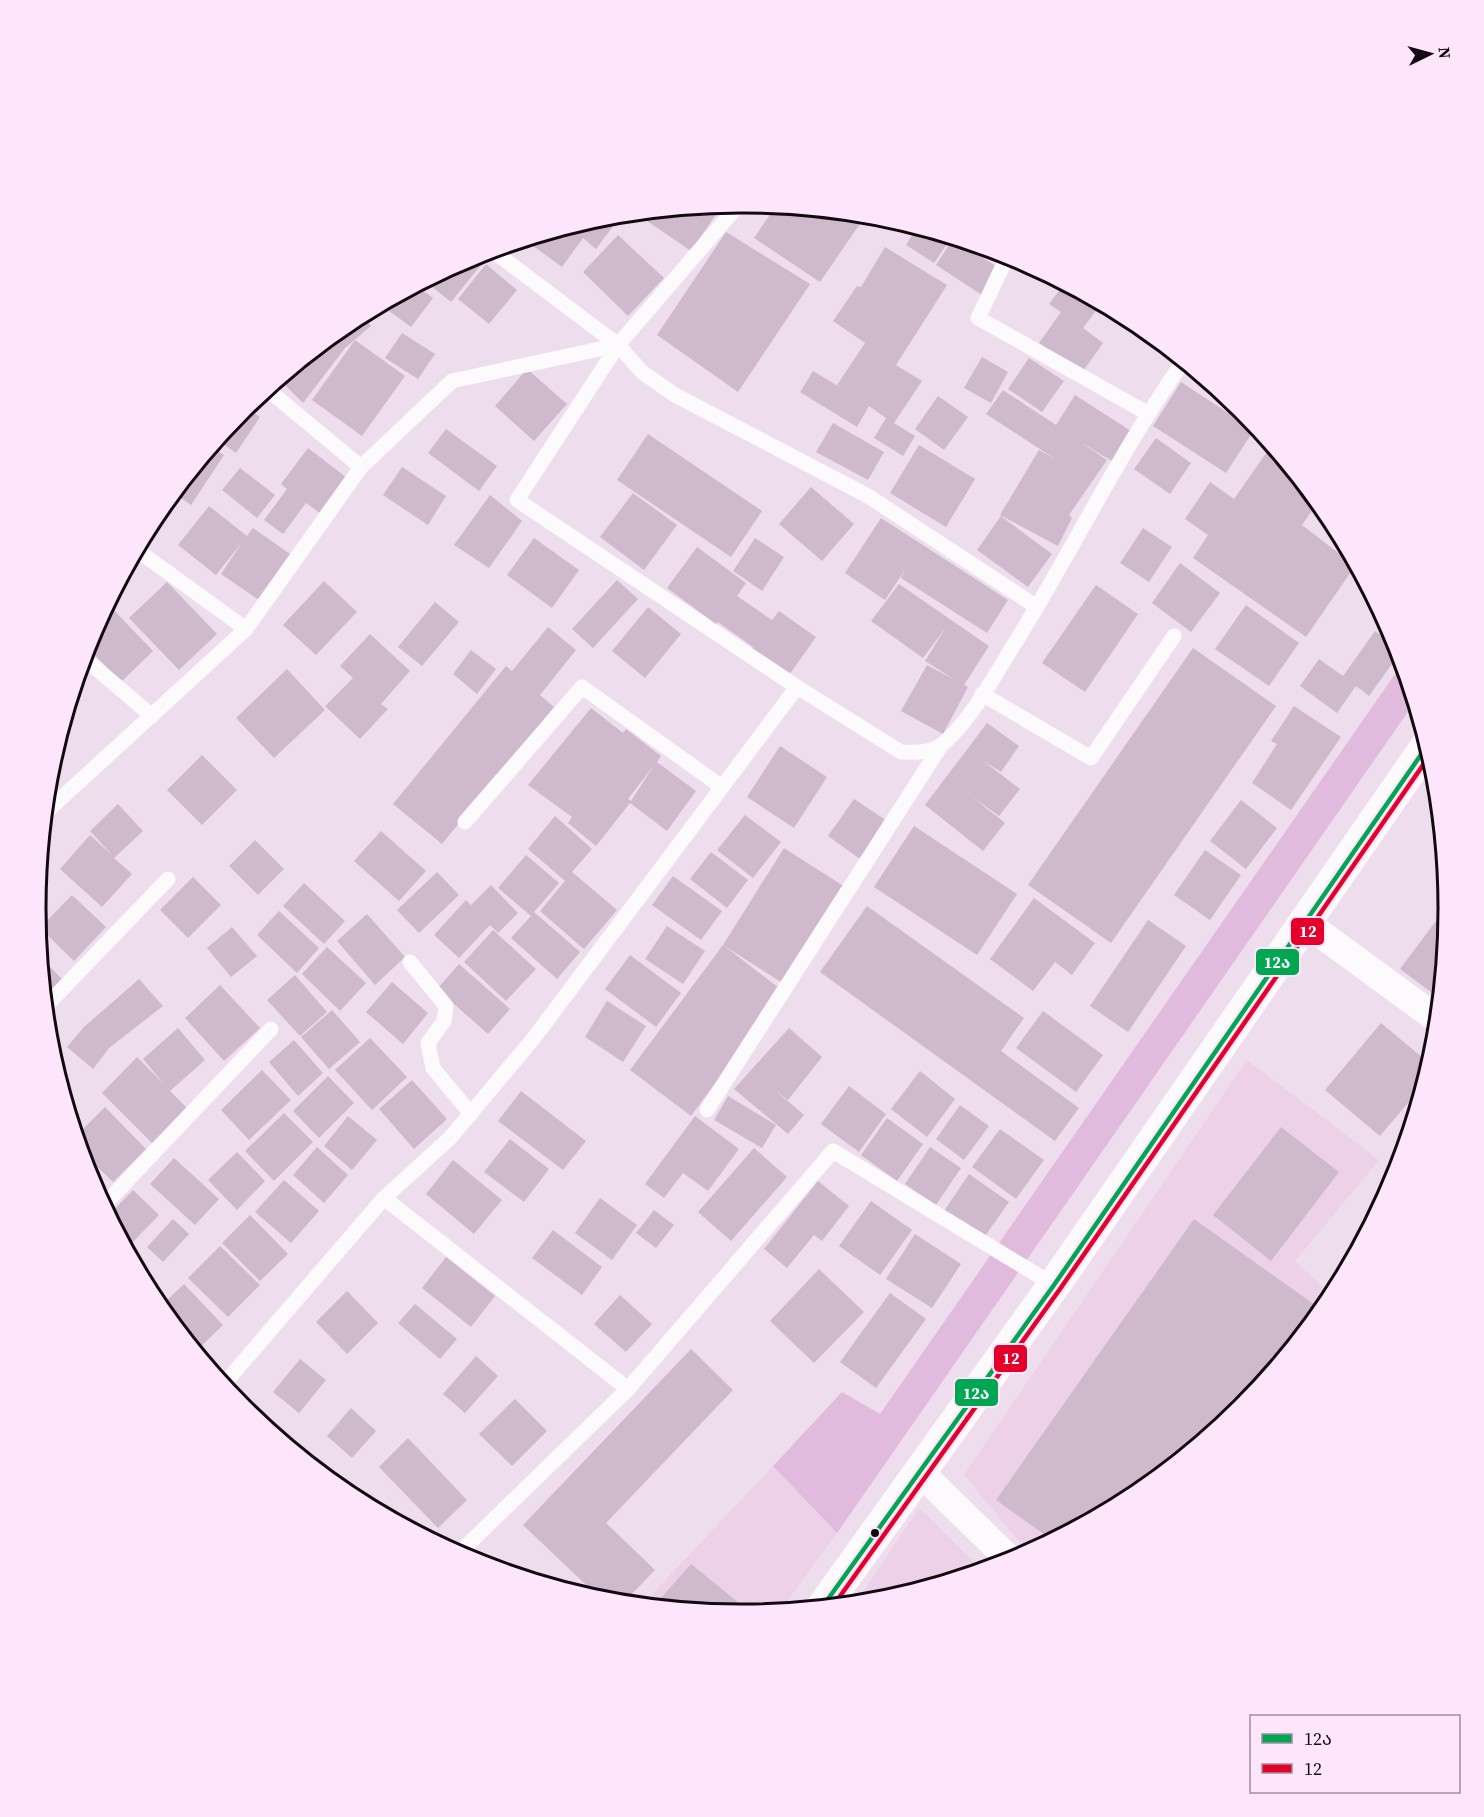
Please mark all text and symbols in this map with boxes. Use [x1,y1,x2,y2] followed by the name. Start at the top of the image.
[1400,24,1460,84] north arrow
[1433,46,1456,60] text: N
[1290,917,1325,946] line badge: 12
[1299,920,1317,942] text: 12
[1255,948,1300,976] line badge: 12ა
[1264,951,1290,973] text: 12ა
[993,1344,1028,1373] line badge: 12
[1002,1347,1020,1369] text: 12
[954,1378,999,1407] line badge: 12ა
[963,1382,989,1404] text: 12ა
[869,1527,881,1539] unlabelled marker
[1250,1715,1460,1793] legend
[1304,1726,1332,1751] text: 12ა
[1304,1756,1322,1781] text: 12

